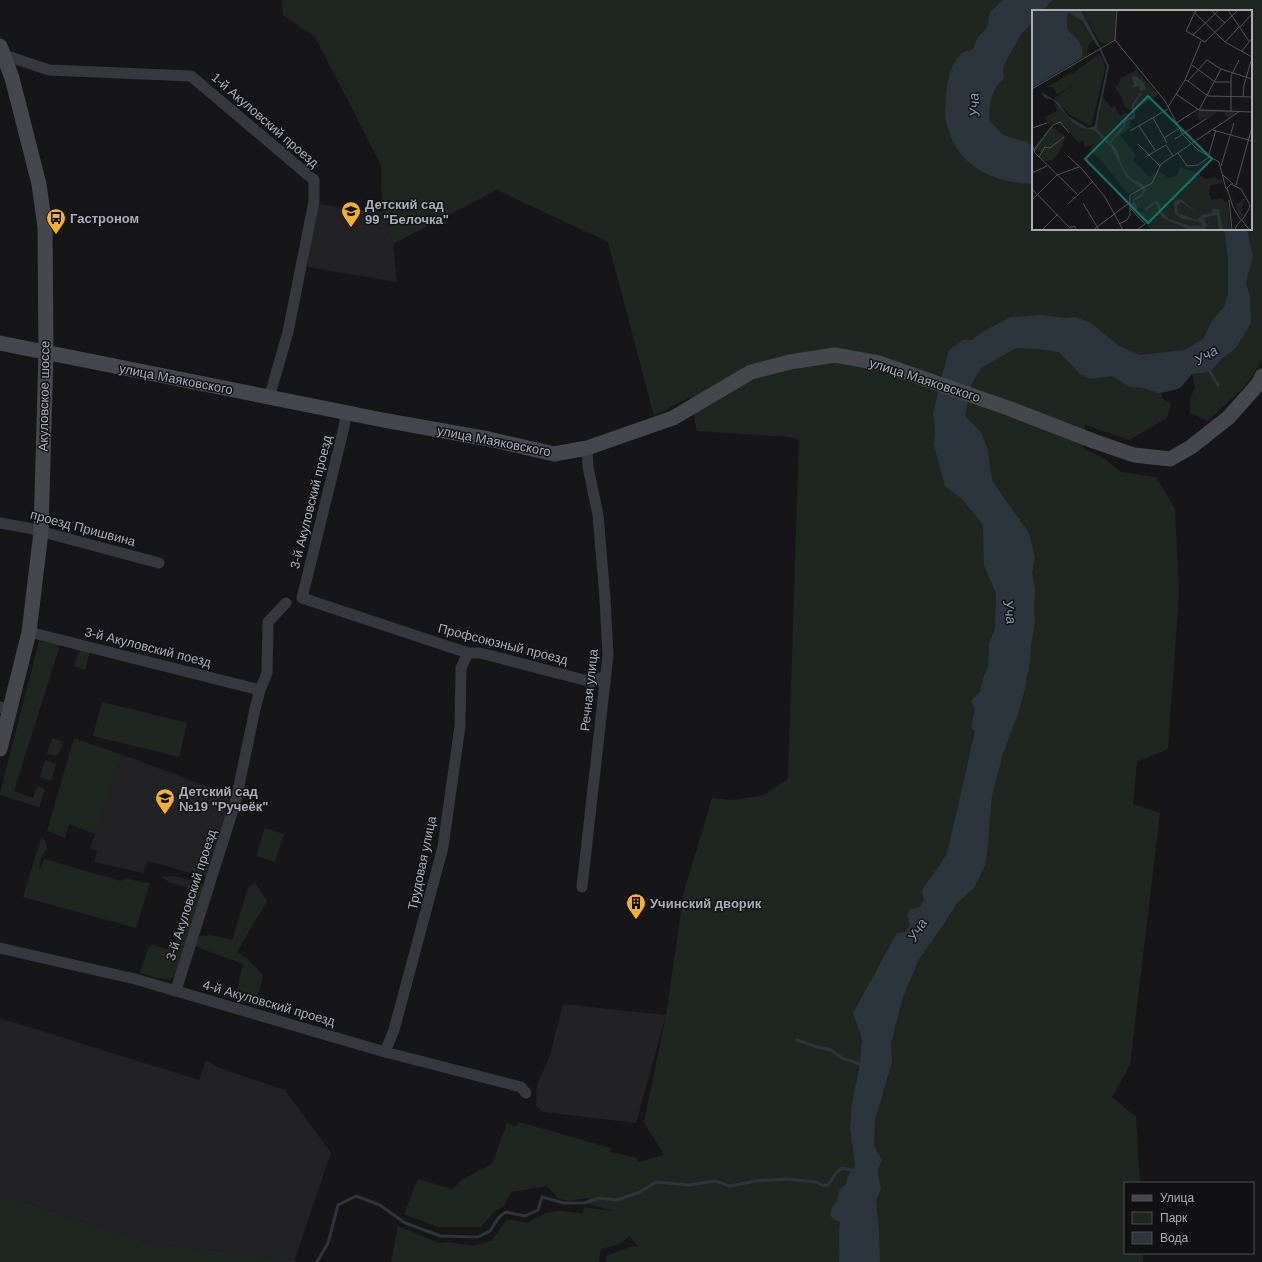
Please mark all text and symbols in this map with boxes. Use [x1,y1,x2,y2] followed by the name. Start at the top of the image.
[1032,10,1252,230] inset map
[208,69,322,171] street label: 1-й Акуловский проезд
[965,92,983,118] water label: Уча
[365,197,449,227] place label: Детский сад 99 "Белочка"
[340,200,362,228] school or university icon: Детский сад 99 "Белочка"
[45,207,67,235] bus stop icon: Гастроном
[70,211,139,226] place label: Гастроном
[36,341,52,451] street label: Акуловское шоссе
[1191,342,1221,369] water label: Уча
[868,355,982,405] street label: улица Маяковского
[118,361,234,397] street label: улица Маяковского
[436,423,552,459] street label: улица Маяковского
[287,433,335,570] street label: 3-й Акуловский проезд
[29,507,138,549] street label: проезд Пришвина
[1000,598,1020,625] water label: Уча
[437,621,570,667] street label: Профсоюзный проезд
[83,624,213,670] street label: 3-й Акуловский поезд
[577,647,601,732] street label: Речная улица
[179,784,268,814] place label: Детский сад №19 "Ручеёк"
[154,787,176,815] school or university icon: Детский сад №19 "Ручеёк"
[405,814,439,911] street label: Трудовая улица
[163,827,219,962] street label: 3-й Акуловский проезд
[625,892,647,920] building icon: Учинский дворик
[650,896,762,911] place label: Учинский дворик
[903,915,930,945] water label: Уча
[201,977,337,1029] street label: 4-й Акуловский проезд
[1124,1182,1254,1254] legend
[1160,1191,1194,1205] text: Улица
[1160,1211,1188,1225] text: Парк
[1160,1231,1188,1245] text: Вода

